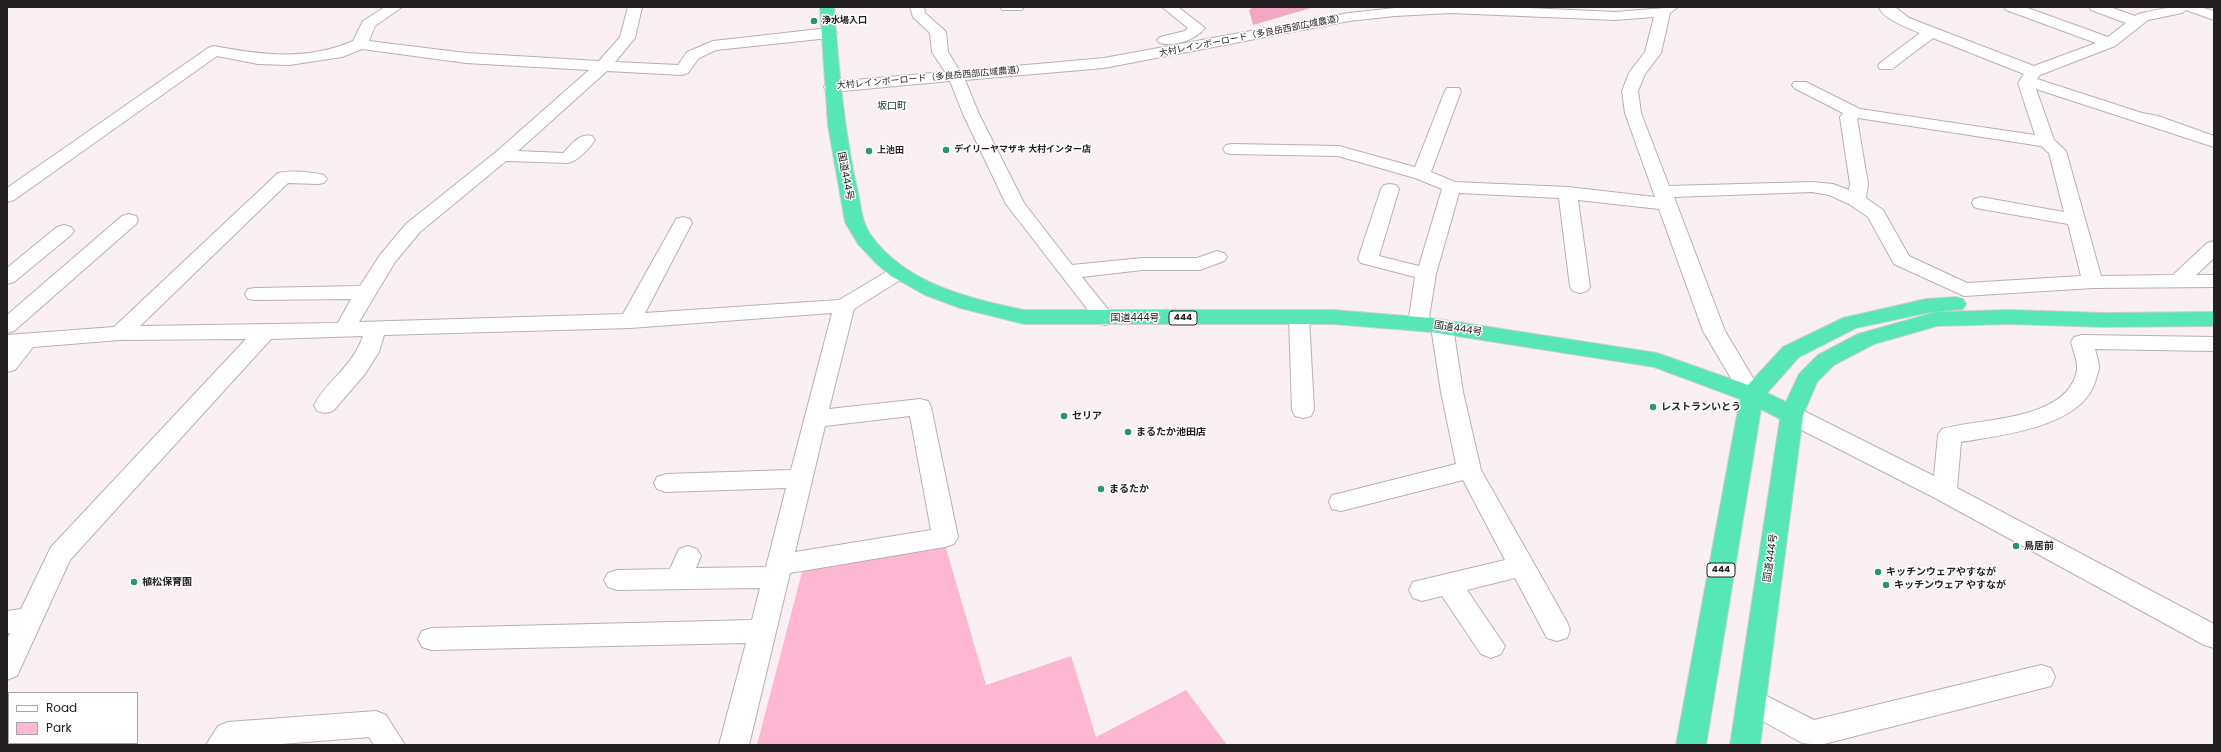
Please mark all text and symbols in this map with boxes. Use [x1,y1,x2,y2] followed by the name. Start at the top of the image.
[1158,13,1346,59] street label: 大村レインボーロード（多良岳西部広域農道）
[809,16,819,26] marker: 浄水場入口
[822,16,867,26] place label: 浄水場入口
[836,64,1026,92] street label: 大村レインボーロード（多良岳西部広域農道）
[877,100,907,112] district label: 坂口町
[941,145,951,155] marker: デイリーヤマザキ 大村インター店
[954,145,1091,155] place label: デイリーヤマザキ 大村インター店
[864,146,874,156] marker: 上池田
[877,146,904,156] place label: 上池田
[834,151,856,201] street label: 国道444号
[1169,311,1197,325] road number: 444
[1111,312,1159,324] street label: 国道444号
[1433,319,1483,339] street label: 国道444号
[1661,401,1741,413] place label: レストランいとう
[1648,402,1658,412] marker: レストランいとう
[1072,410,1102,422] place label: セリア
[1059,411,1069,421] marker: セリア
[1136,426,1206,438] place label: まるたか池田店
[1123,427,1133,437] marker: まるたか池田店
[1109,483,1149,495] place label: まるたか
[1096,484,1106,494] marker: まるたか
[1762,533,1780,583] street label: 国道444号
[2024,540,2054,552] place label: 鳥居前
[2011,541,2021,551] marker: 鳥居前
[1707,563,1735,577] road number: 444
[1886,566,1996,578] place label: キッチンウェアやすなが
[1873,567,1883,577] marker: キッチンウェアやすなが
[142,576,192,588] place label: 植松保育園
[129,577,139,587] marker: 植松保育園
[1894,579,2006,591] place label: キッチンウェア やすなが
[1881,580,1891,590] marker: キッチンウェア やすなが
[8,692,138,744] legend
[46,699,77,716] text: Road
[46,719,72,736] text: Park

